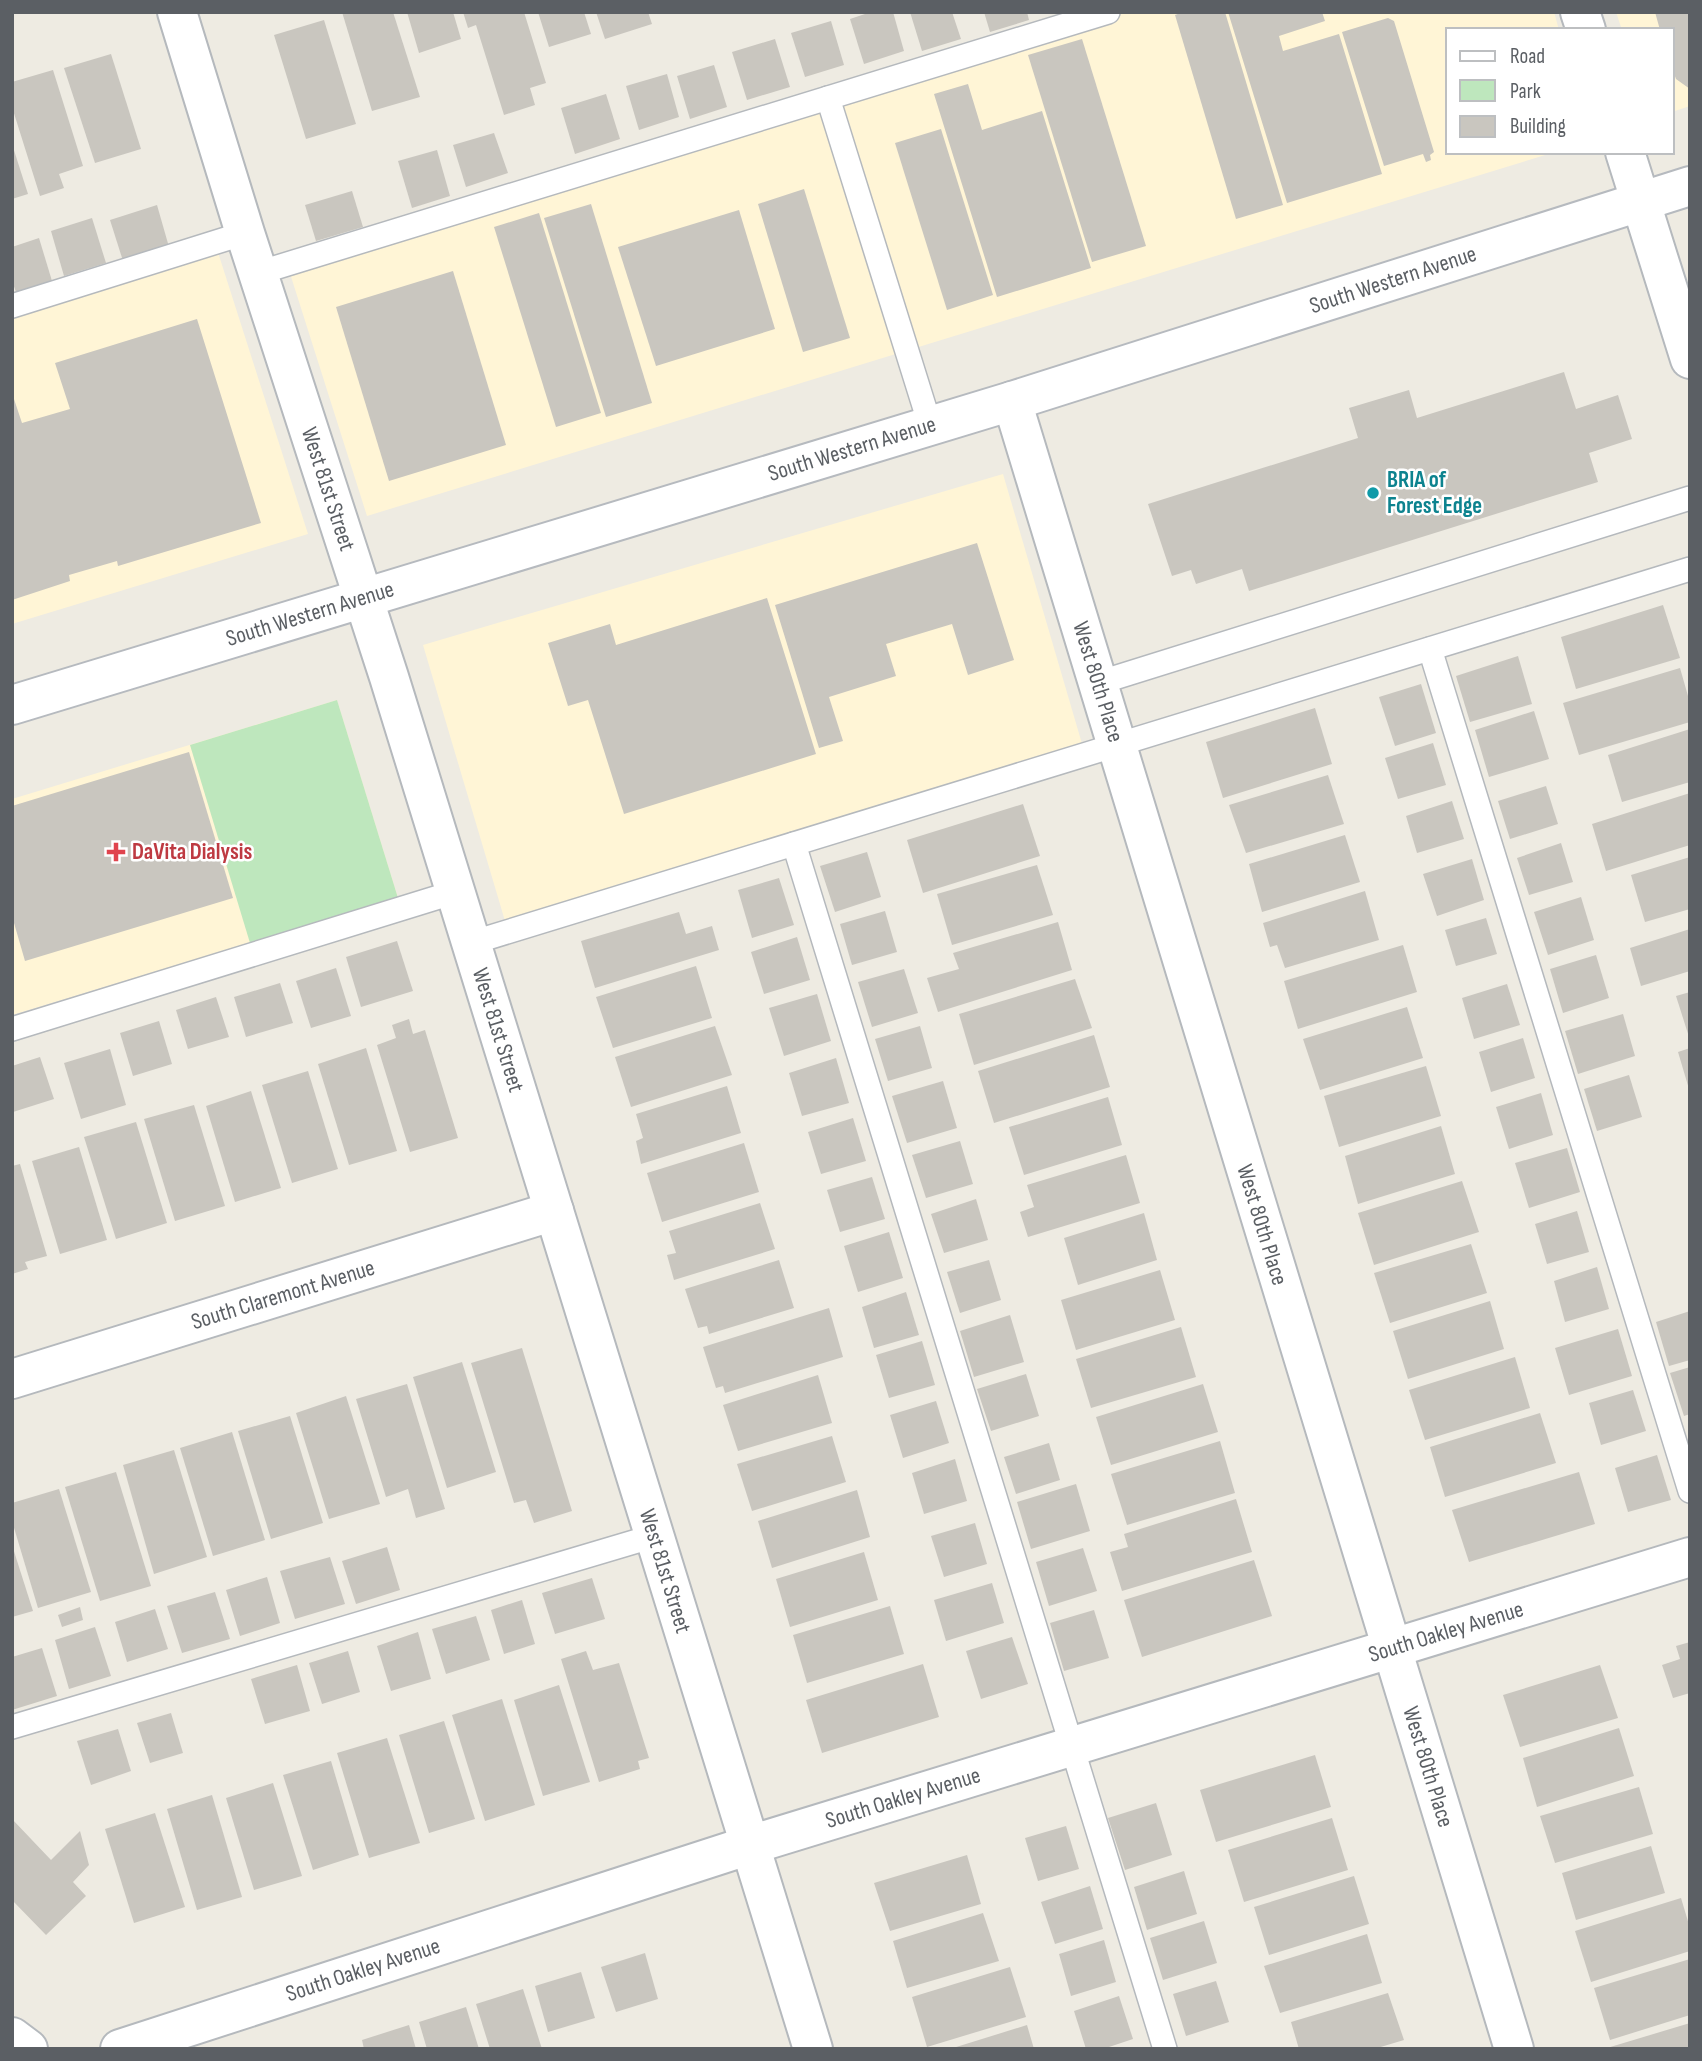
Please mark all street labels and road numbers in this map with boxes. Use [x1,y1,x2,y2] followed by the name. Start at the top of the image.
[1306,240,1480,320] street label: South Western Avenue
[765,410,939,488] street label: South Western Avenue
[295,424,361,554] street label: West 81st Street
[223,575,397,653] street label: South Western Avenue
[1066,618,1130,746] street label: West 80th Place
[466,965,530,1095] street label: West 81st Street
[1230,1161,1294,1289] street label: West 80th Place
[188,1254,378,1336] street label: South Claremont Avenue
[633,1506,697,1636] street label: West 81st Street
[1365,1595,1527,1669] street label: South Oakley Avenue
[1396,1703,1460,1831] street label: West 80th Place
[822,1761,984,1835] street label: South Oakley Avenue
[282,1932,444,2008] street label: South Oakley Avenue

